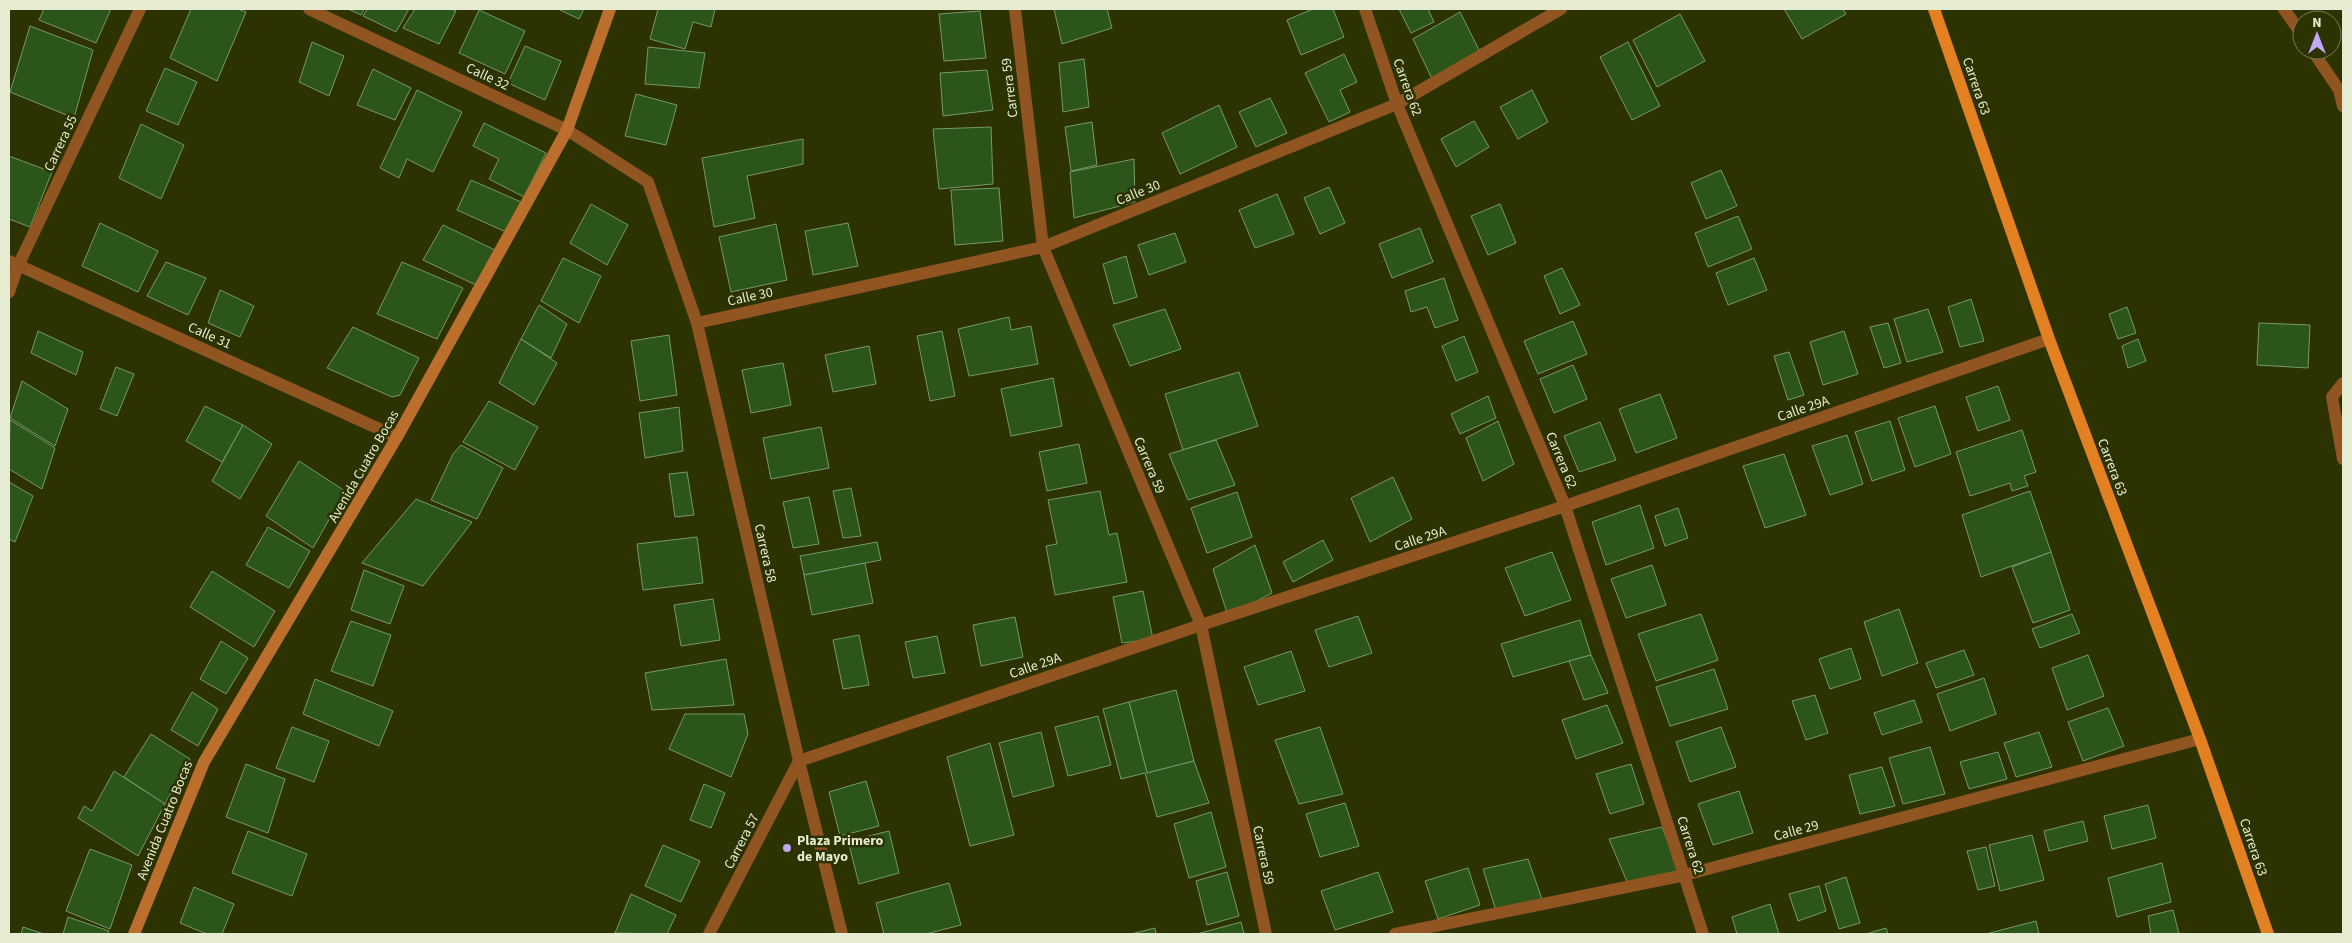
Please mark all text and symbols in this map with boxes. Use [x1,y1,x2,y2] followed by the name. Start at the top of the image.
[2292,10,2342,60] north arrow
[2312,13,2322,33] text: N
[1957,55,1995,118] street label: Carrera 63
[1387,56,1427,119] street label: Carrera 62
[996,57,1024,119] street label: Carrera 59
[463,58,513,96] street label: Calle 32
[39,112,83,175] street label: Carrera 55
[1113,175,1163,211] street label: Calle 30
[726,282,775,312] street label: Calle 30
[185,317,235,354] street label: Calle 31
[1775,391,1832,427] street label: Calle 29A
[323,406,404,526] street label: Avenida Cuatro Bocas
[1540,429,1582,492] street label: Carrera 62
[1128,434,1170,497] street label: Carrera 59
[2092,436,2132,499] street label: Carrera 63
[1392,521,1449,557] street label: Calle 29A
[749,522,782,585] street label: Carrera 58
[1007,648,1064,684] street label: Calle 29A
[132,758,198,883] street label: Avenida Cuatro Bocas
[719,810,764,873] street label: Carrera 57
[1671,814,1709,877] street label: Carrera 62
[1772,815,1821,847] street label: Calle 29
[2234,816,2272,879] street label: Carrera 63
[1247,824,1279,887] street label: Carrera 59
[797,831,884,867] place label: Plaza Primero de Mayo
[781,842,793,854] marker: Plaza Primero de Mayo

